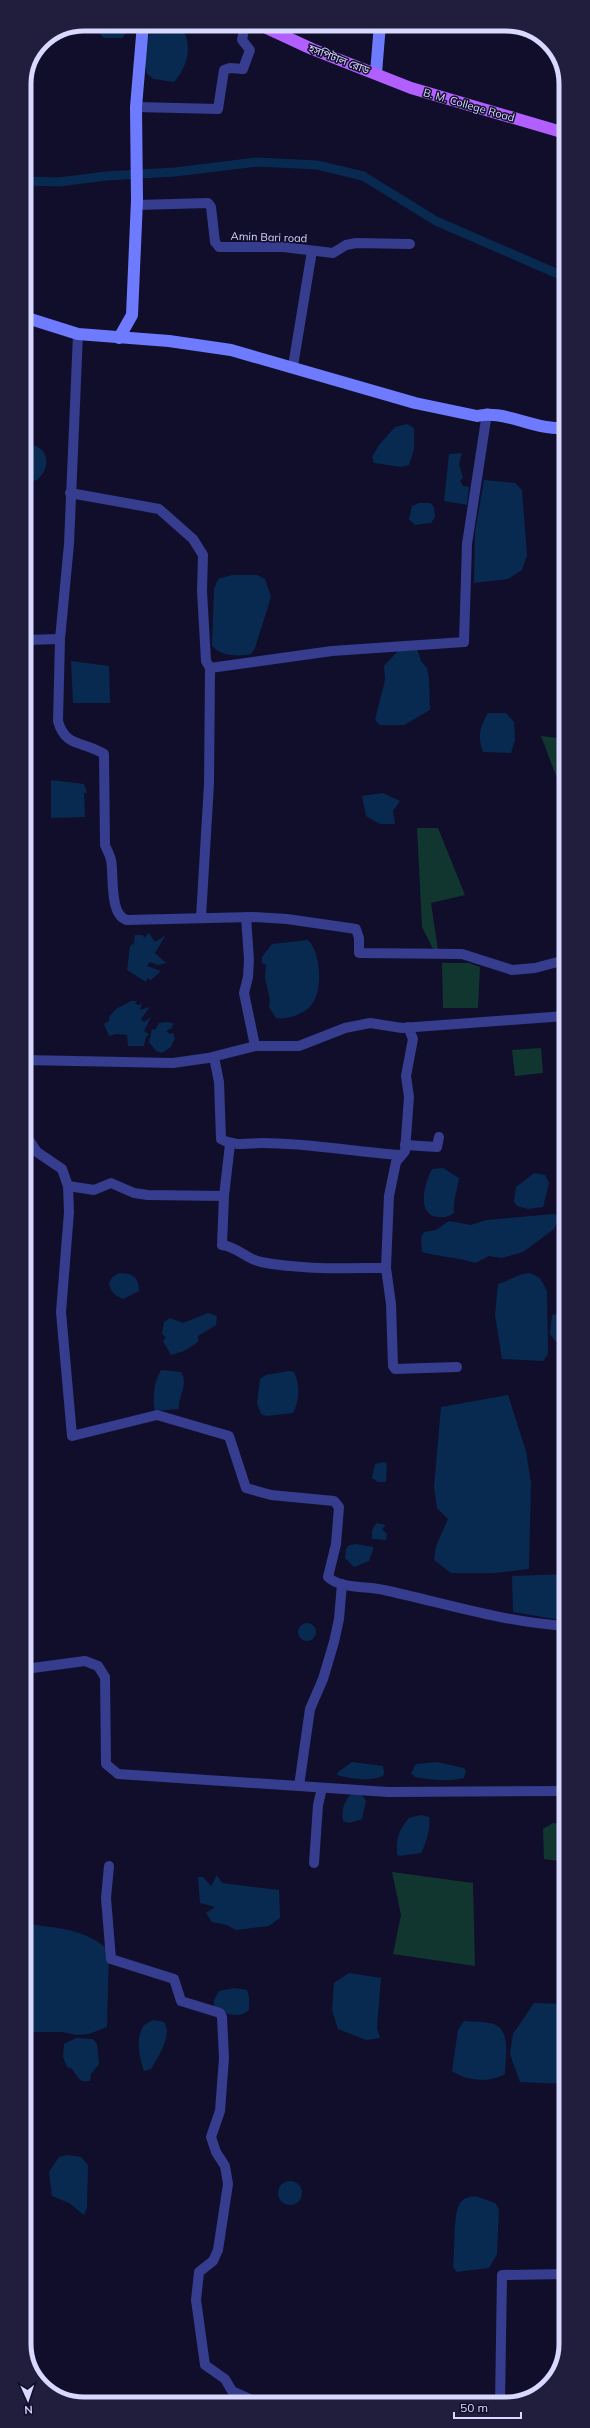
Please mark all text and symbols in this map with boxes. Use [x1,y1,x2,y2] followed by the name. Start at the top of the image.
[305,41,372,77] street label: হসপিটাল রোড
[422,85,516,125] street label: B. M. College Road
[230,229,308,245] street label: Amin Bari road
[8,2380,48,2420] north arrow
[454,2394,521,2420] scale bar
[460,2400,488,2415] text: 50 m
[24,2403,33,2417] text: N

